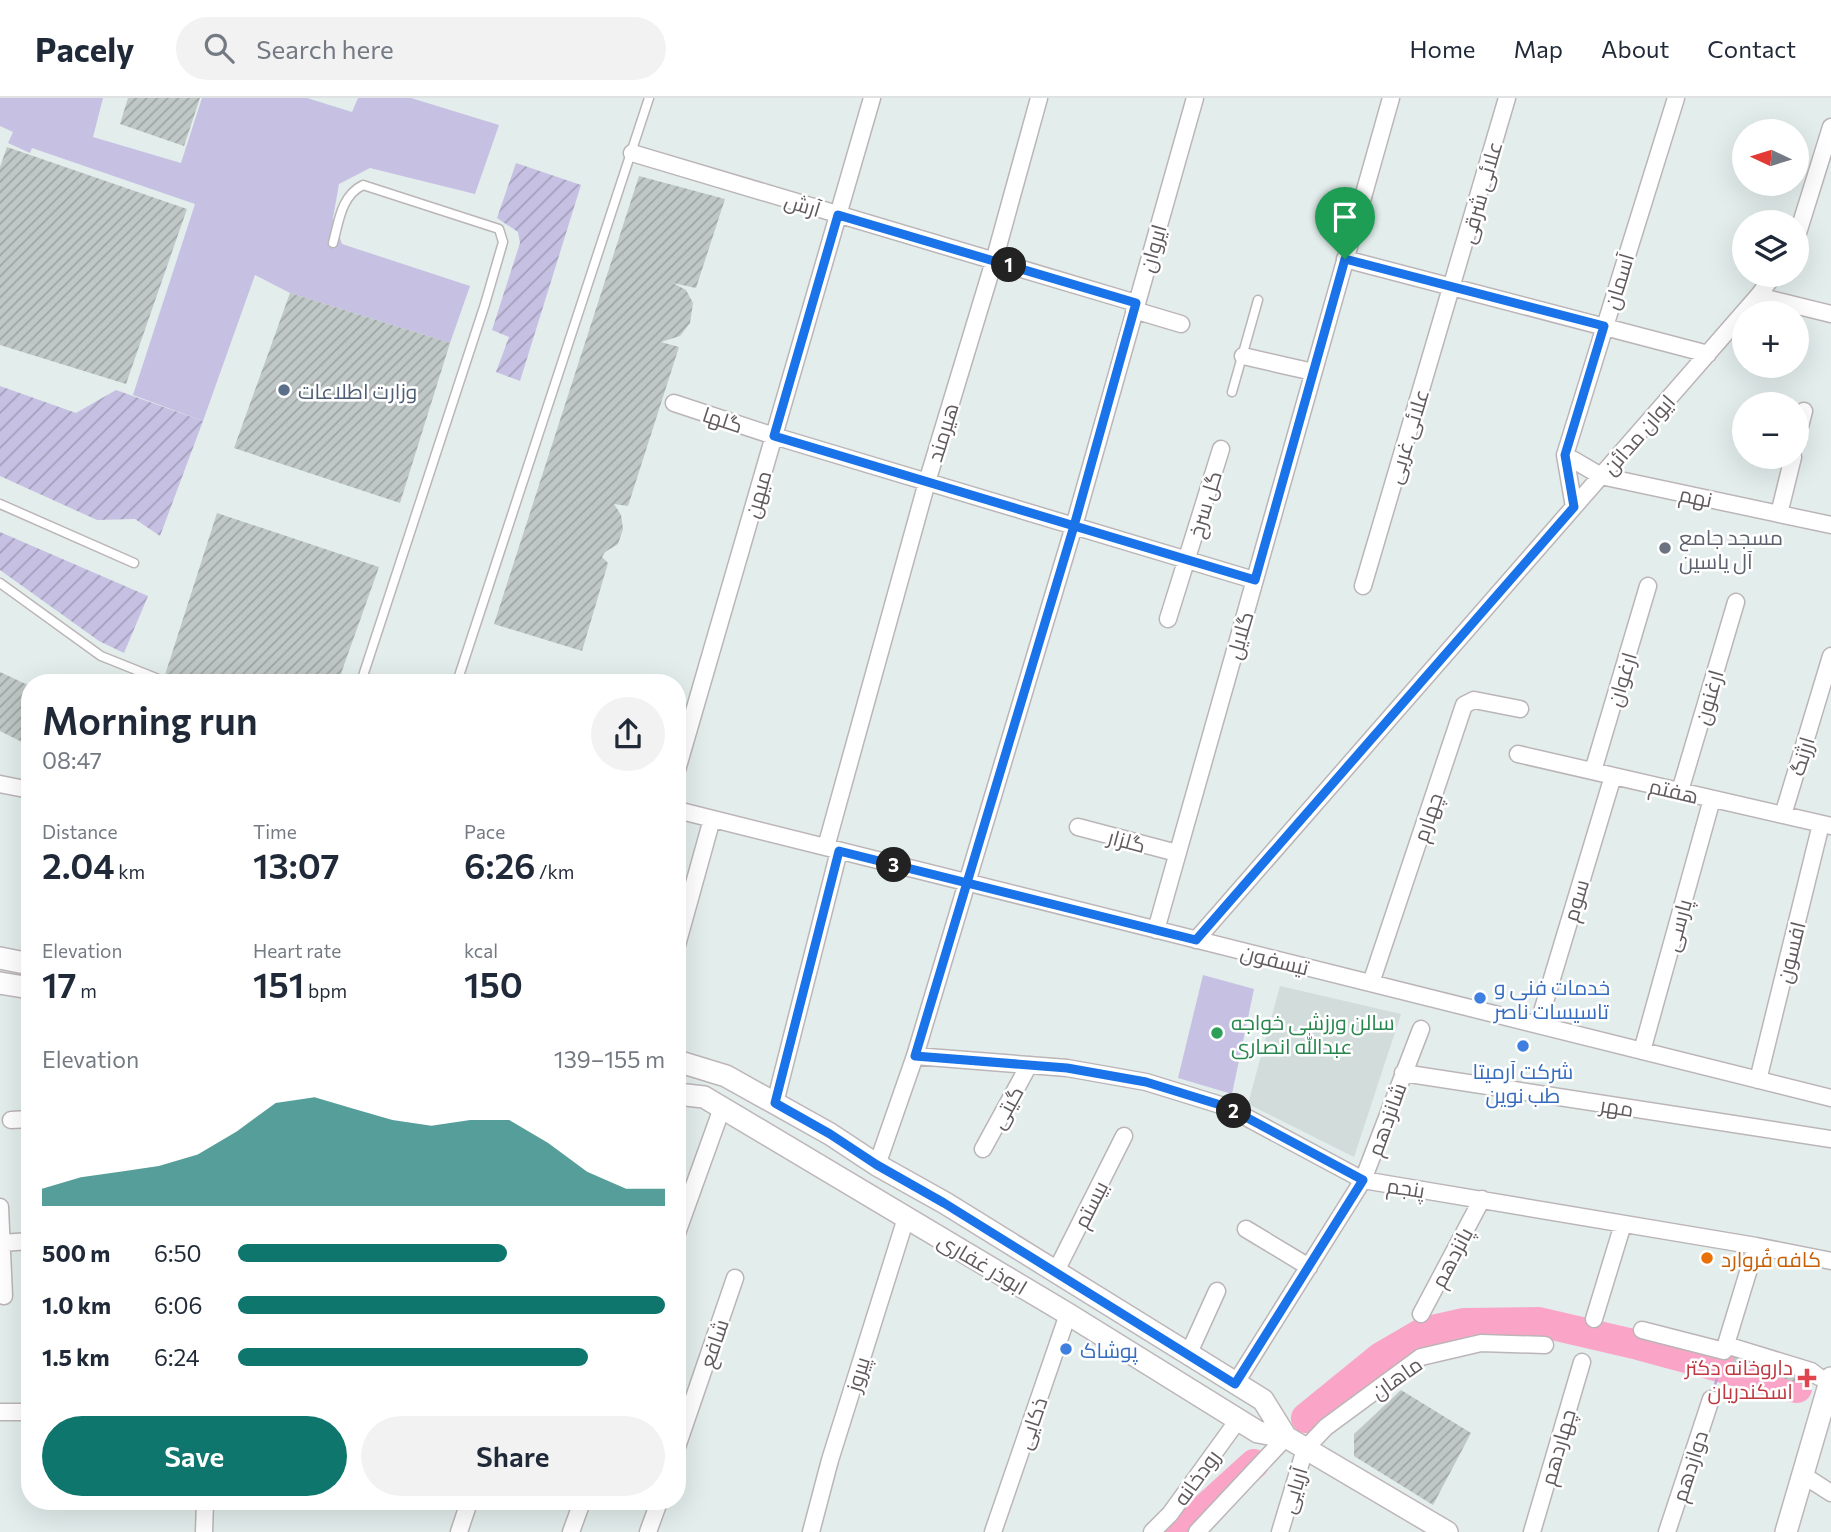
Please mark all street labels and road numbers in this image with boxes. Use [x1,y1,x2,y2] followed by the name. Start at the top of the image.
[1453,138,1508,247] street label: علائی شرقی
[781,187,824,223] street label: آرش
[1133,221,1173,275] street label: ایروان
[1598,250,1640,313] street label: آسمان
[1381,386,1435,487] street label: علائی غربی
[1597,389,1681,480] street label: ایوان مدائن
[921,400,964,465] street label: هیرمند
[699,401,746,439] street label: گلها
[738,467,778,521] street label: میهن
[1182,468,1229,541] street label: گل سرخ
[1676,480,1715,515] street label: نهم
[1220,608,1260,662] street label: گلایل
[1601,649,1643,710] street label: ارغوان
[1688,667,1730,728] street label: ارغنون
[1783,733,1820,779] street label: ارژنگ
[1646,772,1701,811] street label: هفتم
[1407,789,1450,846] street label: چهارم
[1104,823,1149,858] street label: گلزار
[1557,876,1596,925] street label: سوم
[1658,896,1699,955] street label: پارسی
[1770,919,1812,986] street label: افسون
[1238,938,1312,982] street label: تیسفون
[1361,1079,1414,1160] street label: شانزدهم
[984,1081,1030,1134] street label: گیتی
[1597,1091,1636,1123] street label: مهر
[1385,1172,1427,1205] street label: پنجم
[1068,1176,1115,1233] street label: بیستم
[1425,1222,1480,1293] street label: پانزدهم
[933,1227,1032,1301] street label: ابوذر غفاری
[693,1315,736,1371] street label: شافع
[1366,1351,1427,1405] street label: ماهان
[840,1353,877,1396] street label: پیروز
[1010,1394,1053,1453] street label: ذکایی
[1534,1406,1583,1489] street label: چهاردهم
[1666,1427,1715,1506] street label: دوازدهم
[1167,1444,1225,1510] street label: رودخانه
[1274,1463,1314,1517] street label: آریایی

